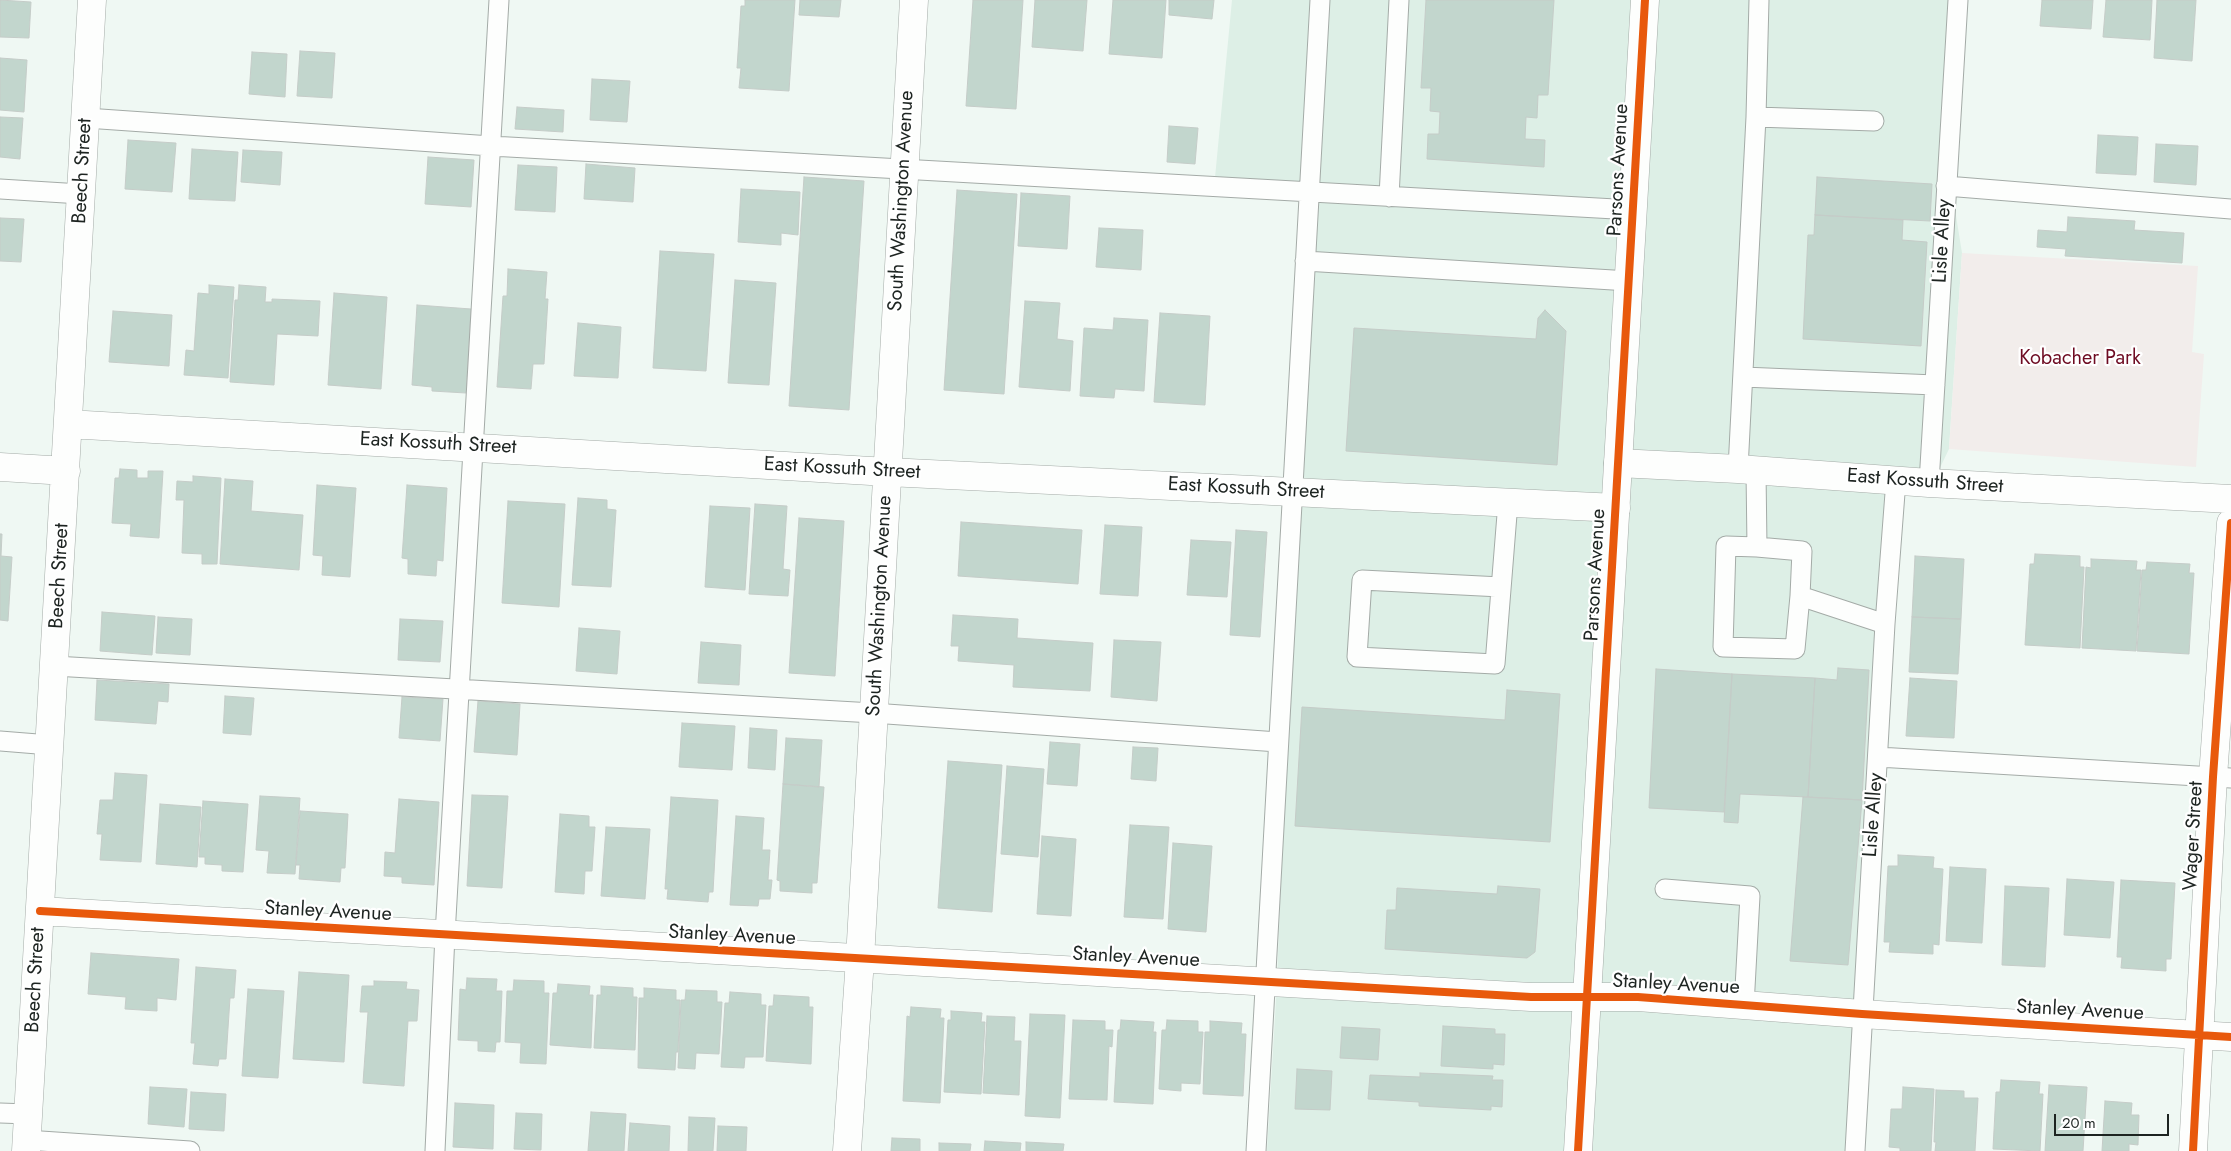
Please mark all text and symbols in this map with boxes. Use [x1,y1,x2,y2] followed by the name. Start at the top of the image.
[884,90,920,312] street label: South Washington Avenue
[1604,103,1634,237] street label: Parsons Avenue
[68,118,98,224] street label: Beech Street
[1929,198,1957,284] street label: Lisle Alley
[2019,347,2141,371] park label: Kobacher Park
[359,428,517,460] street label: East Kossuth Street
[763,453,921,485] street label: East Kossuth Street
[1846,465,2004,499] street label: East Kossuth Street
[1167,473,1325,505] street label: East Kossuth Street
[862,495,898,717] street label: South Washington Avenue
[1581,508,1611,642] street label: Parsons Avenue
[45,523,75,629] street label: Beech Street
[1859,772,1889,858] street label: Lisle Alley
[2179,781,2209,891] street label: Wager Street
[264,897,392,927] street label: Stanley Avenue
[668,921,796,951] street label: Stanley Avenue
[21,927,51,1033] street label: Beech Street
[1072,943,1200,973] street label: Stanley Avenue
[1612,970,1740,1000] street label: Stanley Avenue
[2016,996,2144,1026] street label: Stanley Avenue
[2056,1104,2171,1136] scale bar
[2062,1112,2096,1134] text: 20 m

